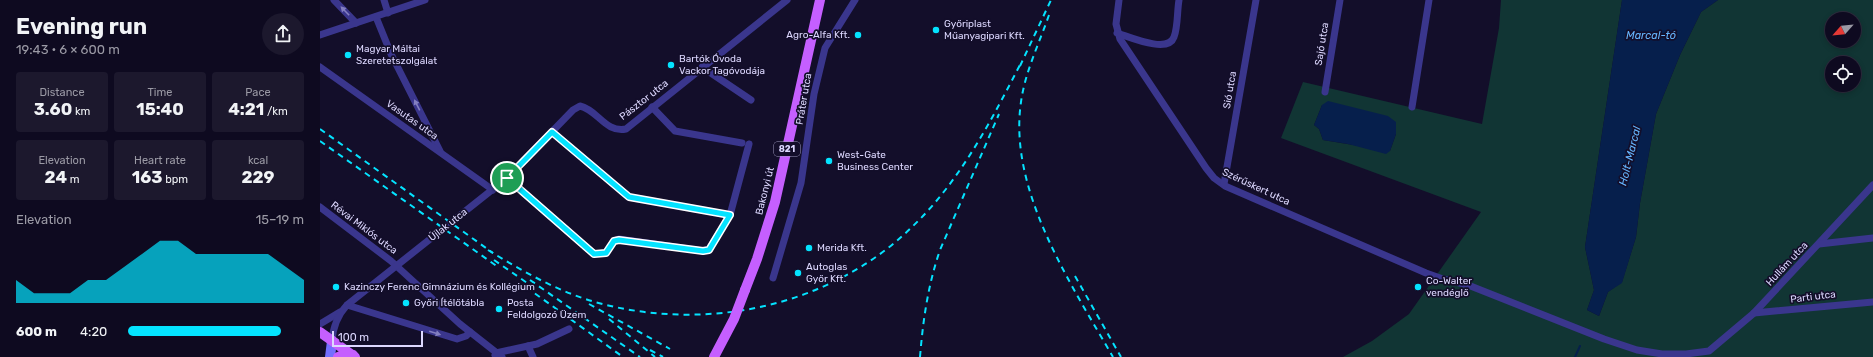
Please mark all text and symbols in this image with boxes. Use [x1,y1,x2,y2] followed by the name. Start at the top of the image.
[341,7,350,16] one-way arrow
[1825,12,1861,48] north arrow
[1825,12,1861,92] map controls
[16,13,147,40] text: Evening run
[262,13,304,55] button: share
[944,18,1025,42] place label: Győriplast Műanyagipari Kft.
[1313,22,1331,66] street label: Sajó utca
[931,25,941,35] marker: Győriplast Műanyagipari Kft.
[786,29,850,41] place label: Agro-Alfa Kft.
[1626,29,1676,42] water label: Marcal-tó
[853,30,863,40] marker: Agro-Alfa Kft.
[16,42,120,57] text: 19:43 · 6 × 600 m
[356,43,437,67] place label: Magyar Máltai Szeretetszolgálat
[343,50,353,60] marker: Magyar Máltai Szeretetszolgálat
[679,53,765,77] place label: Bartók Óvoda Vackor Tagóvodája
[1825,56,1861,92] button: locate
[666,60,676,70] marker: Bartók Óvoda Vackor Tagóvodája
[1221,70,1239,110] street label: Sió utca
[794,72,814,126] street label: Práter utca
[617,77,671,123] street label: Pásztor utca
[39,86,85,99] text: Distance
[148,86,172,99] text: Time
[245,86,271,99] text: Pace
[384,98,440,142] street label: Vasutas utca
[34,99,72,119] text: 3.60
[136,99,184,119] text: 15:40
[228,99,264,119] text: 4:21
[413,100,420,111] one-way arrow
[72,105,90,118] text: km
[264,105,288,118] text: /km
[1616,125,1644,187] water label: Holt-Marcal
[774,142,800,156] road number: 821
[837,149,913,173] place label: West-Gate Business Center
[38,154,86,167] text: Elevation
[134,154,186,167] text: Heart rate
[248,154,268,167] text: kcal
[824,156,834,166] marker: West-Gate Business Center
[490,161,524,195] pin
[753,166,777,216] street label: Bakonyi út
[1220,166,1292,208] street label: Szérűskert utca
[44,167,67,187] text: 24
[132,167,163,187] text: 163
[242,167,275,187] text: 229
[496,167,518,189] icon: arrive
[67,173,80,186] text: m
[163,173,188,186] text: bpm
[328,199,400,257] street label: Révai Miklós utca
[426,206,470,244] street label: Újlak utca
[16,212,72,227] text: Elevation
[256,212,304,227] text: 15–19 m
[1764,239,1810,289] street label: Hullám utca
[817,242,867,254] place label: Merida Kft.
[804,243,814,253] marker: Merida Kft.
[806,261,847,285] place label: Autoglas Győr Kft.
[793,268,803,278] marker: Autoglas Győr Kft.
[1426,275,1472,299] place label: Co-Walter vendéglő
[344,281,535,293] place label: Kazinczy Ferenc Gimnázium és Kollégium
[331,282,341,292] marker: Kazinczy Ferenc Gimnázium és Kollégium
[1413,282,1423,292] marker: Co-Walter vendéglő
[1790,288,1836,306] street label: Parti utca
[414,297,484,309] place label: Győri Ítélőtábla
[507,297,586,321] place label: Posta Feldolgozó Üzem
[401,298,411,308] marker: Győri Ítélőtábla
[494,304,504,314] marker: Posta Feldolgozó Üzem
[16,324,57,339] text: 600 m
[80,324,107,339] text: 4:20
[332,329,423,348] scale bar
[429,330,441,336] one-way arrow
[338,331,369,344] text: 100 m

